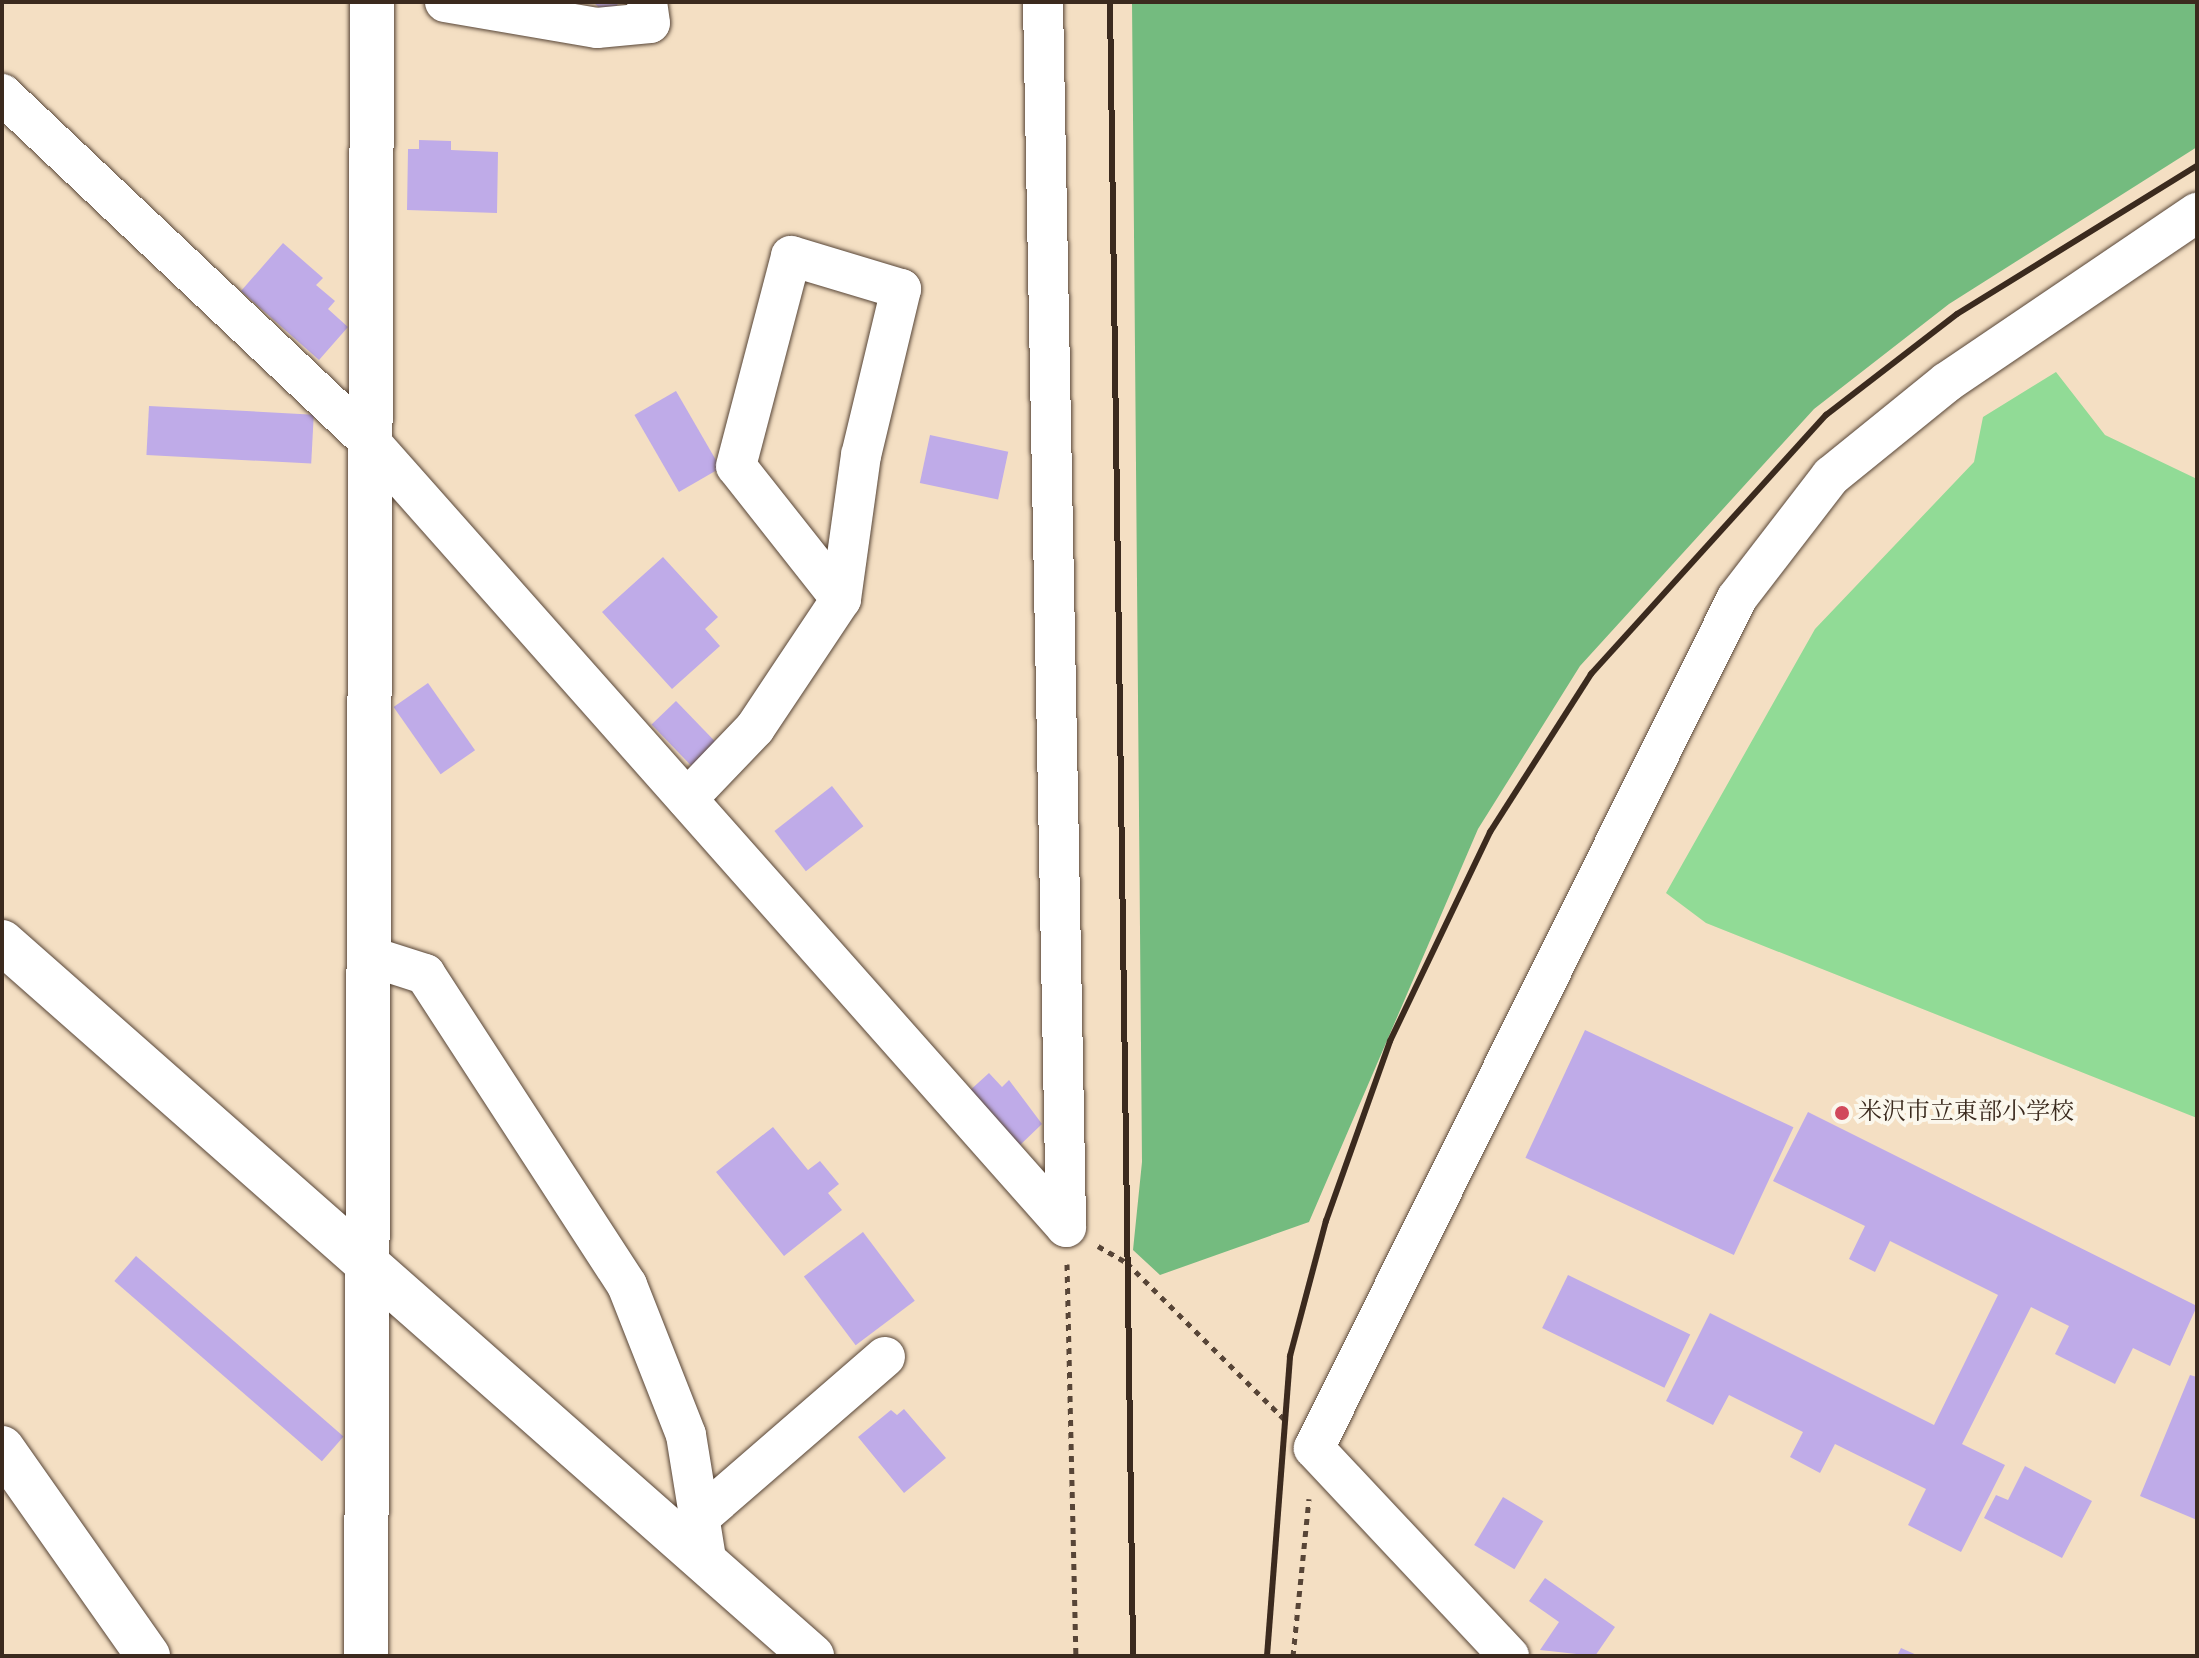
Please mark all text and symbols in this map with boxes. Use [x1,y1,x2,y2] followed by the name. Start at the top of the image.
[1858,1099,2074,1127] place label: 米沢市立東部小学校
[1833,1104,1851,1122] marker: 米沢市立東部小学校

